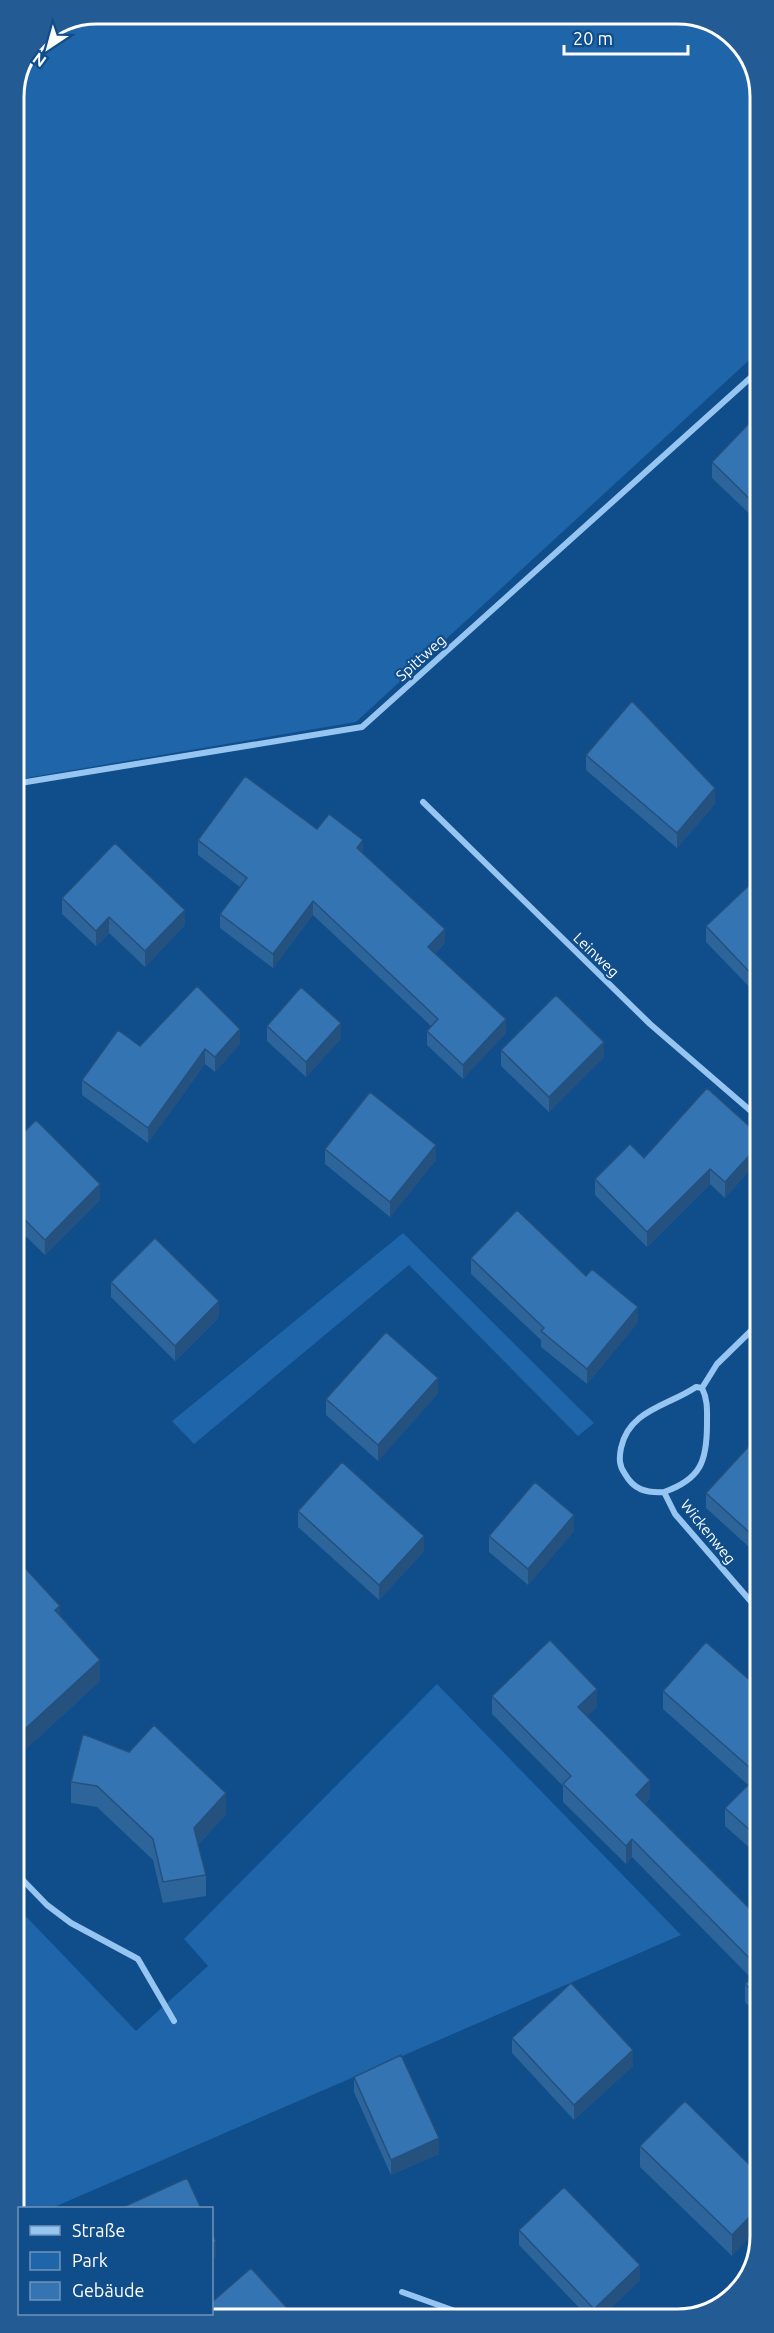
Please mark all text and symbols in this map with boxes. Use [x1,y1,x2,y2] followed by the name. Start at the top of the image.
[18,18,78,78] north arrow
[564,18,688,56] scale bar
[573,28,613,48] text: 20 m
[29,49,49,71] text: N
[392,631,449,684] street label: Spittweg
[570,929,623,980] street label: Leinweg
[677,1496,739,1567] street label: Wickenweg
[18,2207,213,2315] legend
[72,2220,125,2240] text: Straße
[72,2250,108,2270] text: Park
[72,2280,144,2300] text: Gebäude

